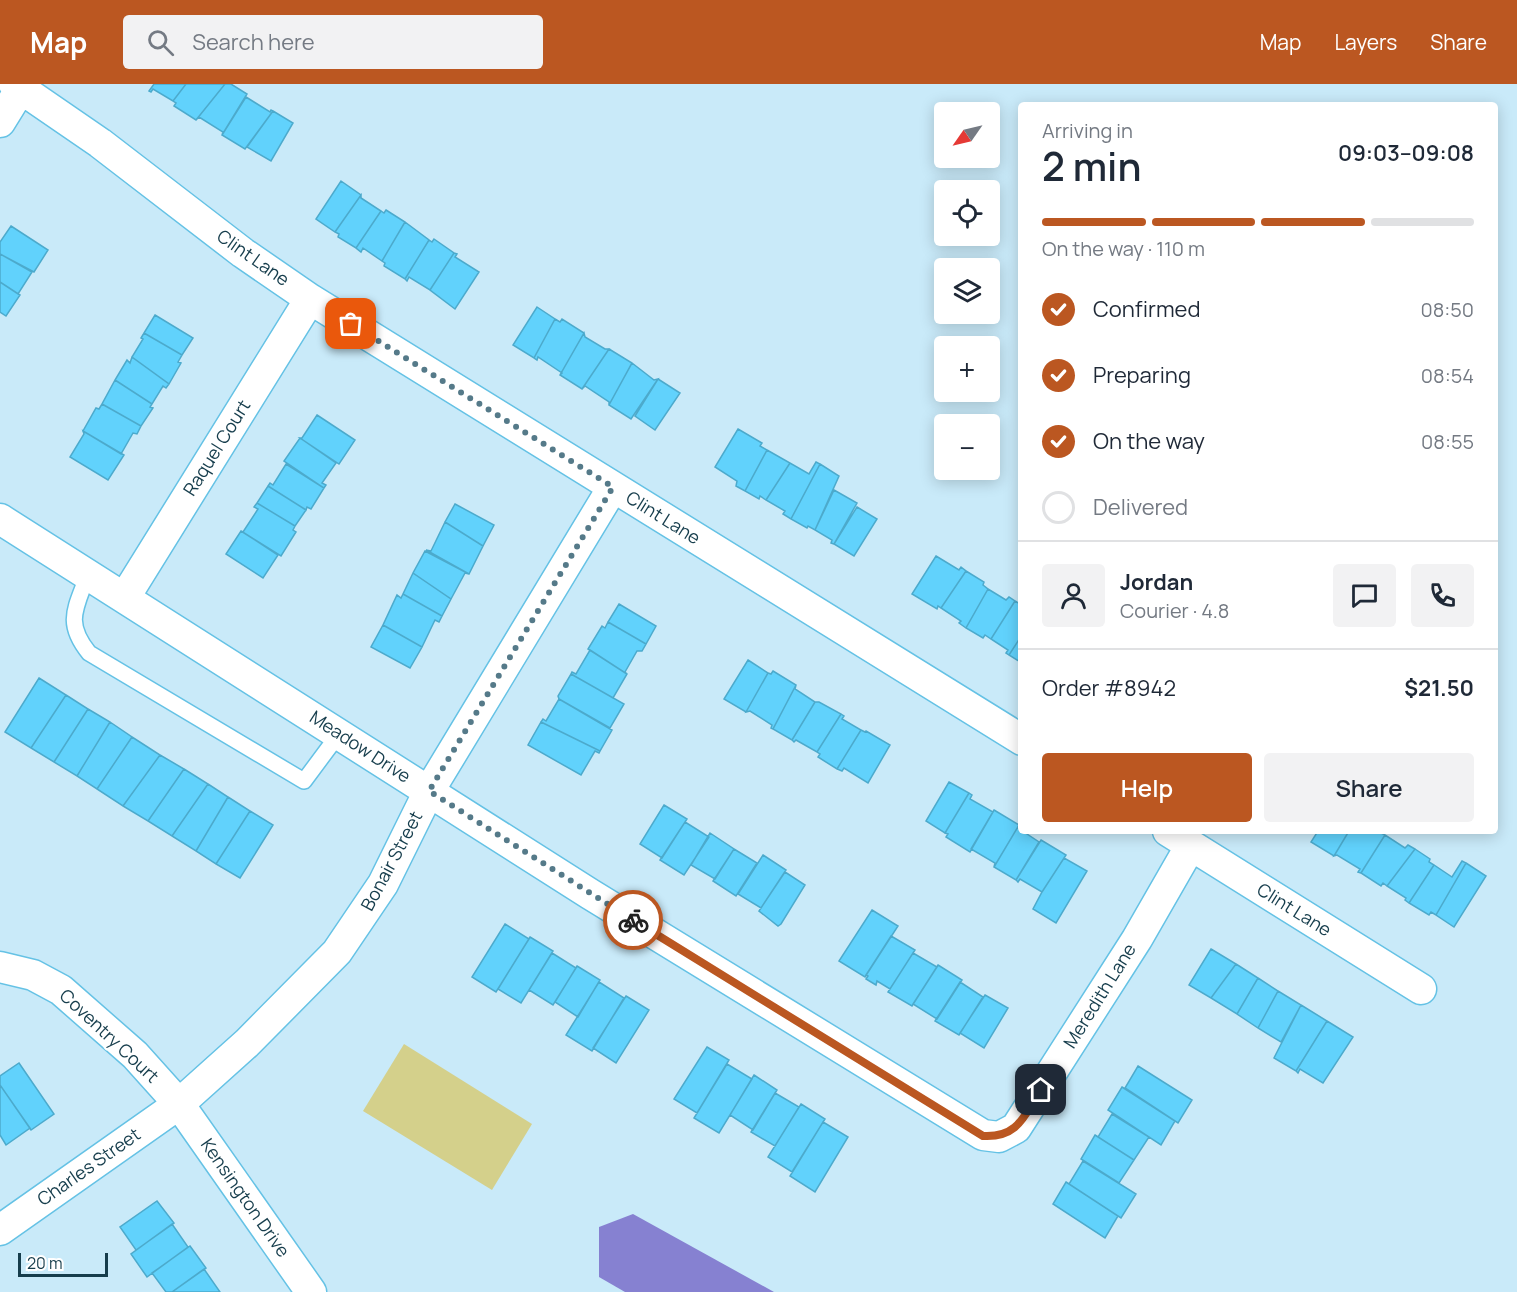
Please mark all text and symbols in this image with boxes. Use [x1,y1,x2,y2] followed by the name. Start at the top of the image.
[123,15,543,69] search box
[30,23,87,61] text: Map
[144,26,177,59] icon: search
[192,27,315,57] text: Search here
[1260,28,1301,56] text: Map
[1334,28,1397,56] text: Layers
[1430,28,1487,56] text: Share
[934,102,1000,168] north arrow
[934,102,1000,480] map controls
[1042,117,1133,144] text: Arriving in
[1338,138,1474,168] text: 09:03–09:08
[1042,139,1141,193] text: 2 min
[934,180,1000,246] button: locate
[213,224,295,291] street label: Clint Lane
[1042,235,1205,262] text: On the way · 110 m
[934,258,1000,324] button: layers
[1042,293,1075,326] icon: check
[1093,294,1201,324] text: Confirmed
[1420,296,1474,323] text: 08:50
[325,298,376,349] pin
[334,307,367,340] icon: bag
[934,336,1000,402] button: +
[1042,359,1075,392] icon: check
[1093,360,1191,390] text: Preparing
[1421,362,1474,389] text: 08:54
[177,395,255,500] street label: Raquel Court
[934,414,1000,480] button: −
[1042,425,1075,458] icon: check
[1093,426,1205,456] text: On the way
[1421,428,1474,455] text: 08:55
[622,485,705,549] street label: Clint Lane
[1093,492,1188,522] text: Delivered
[1042,564,1105,627] button: person
[1333,564,1396,627] button: chat
[1411,564,1474,627] button: phone
[1120,567,1193,597] text: Jordan
[1120,597,1229,624] text: Courier · 4.8
[1042,673,1176,703] text: Order #8942
[1404,673,1474,703] text: $21.50
[305,705,416,788] street label: Meadow Drive
[1042,753,1252,822] button: Help
[1264,753,1474,822] button: Share
[355,807,427,915] street label: Bonair Street
[1253,877,1336,941] street label: Clint Lane
[603,890,663,950] courier
[617,904,650,937] icon: bike
[1057,939,1141,1052] street label: Meredith Lane
[55,983,164,1088] street label: Coventry Court
[1015,1064,1066,1115] pin
[1024,1073,1057,1106] icon: home
[32,1122,145,1211] street label: Charles Street
[196,1133,296,1262] street label: Kensington Drive
[18,1250,108,1278] scale bar
[27,1252,63,1274] text: 20 m

